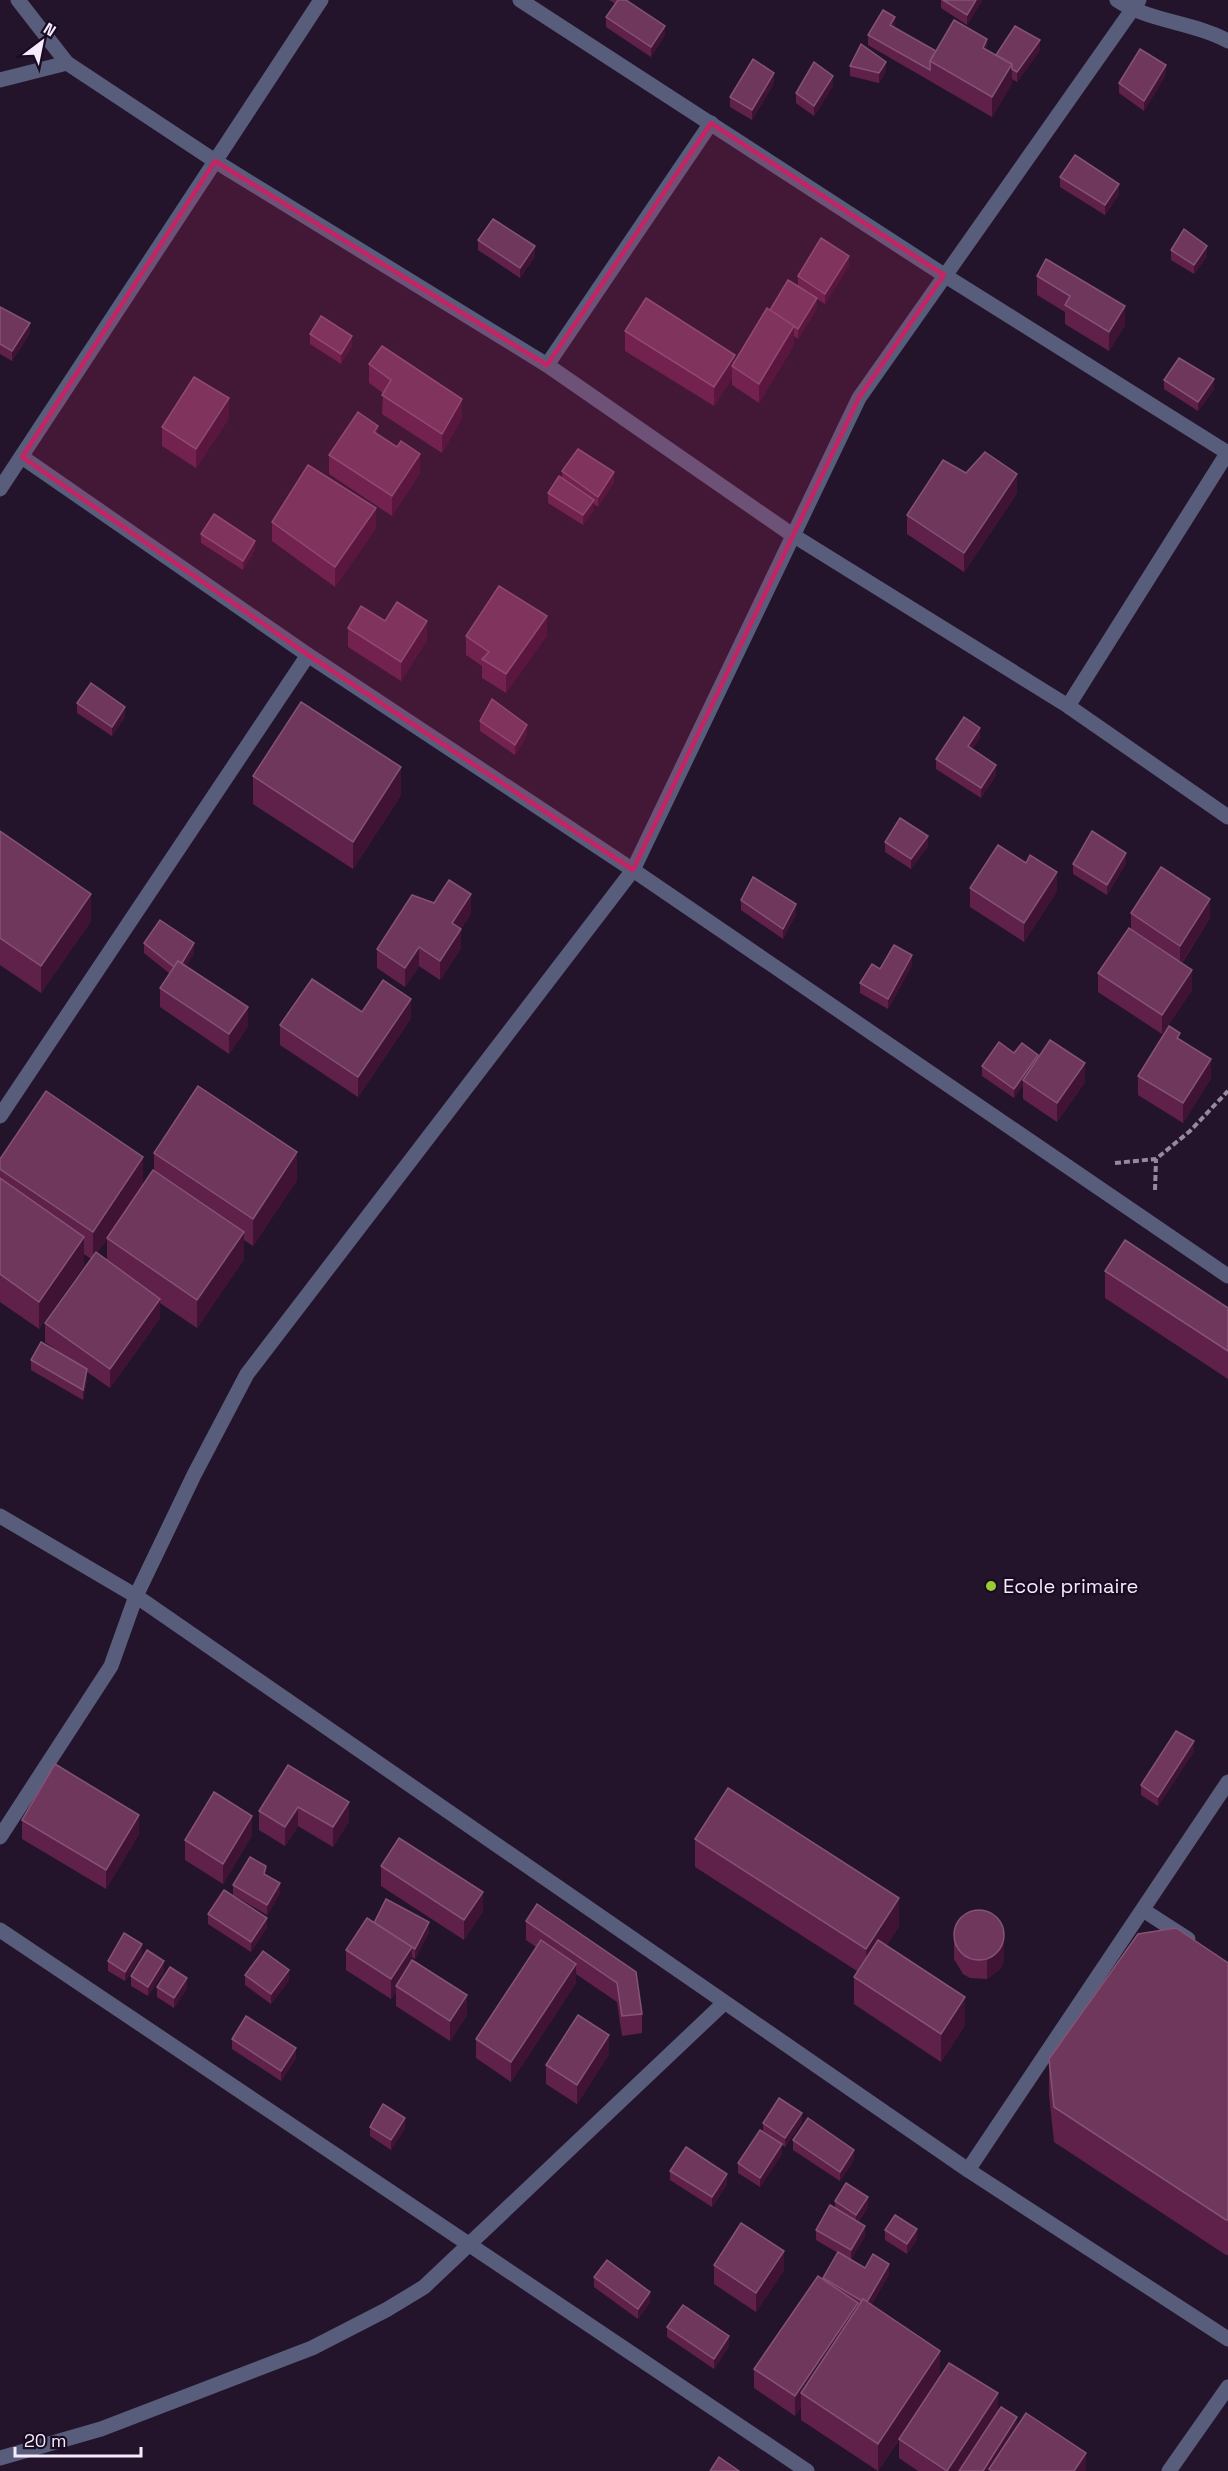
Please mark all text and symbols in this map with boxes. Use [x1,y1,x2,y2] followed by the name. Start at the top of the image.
[12,12,72,72] north arrow
[40,18,60,41] text: N
[1003,1573,1138,1599] place label: Ecole primaire
[984,1579,998,1593] marker: Ecole primaire
[15,2420,141,2458] scale bar
[24,2429,67,2452] text: 20 m

